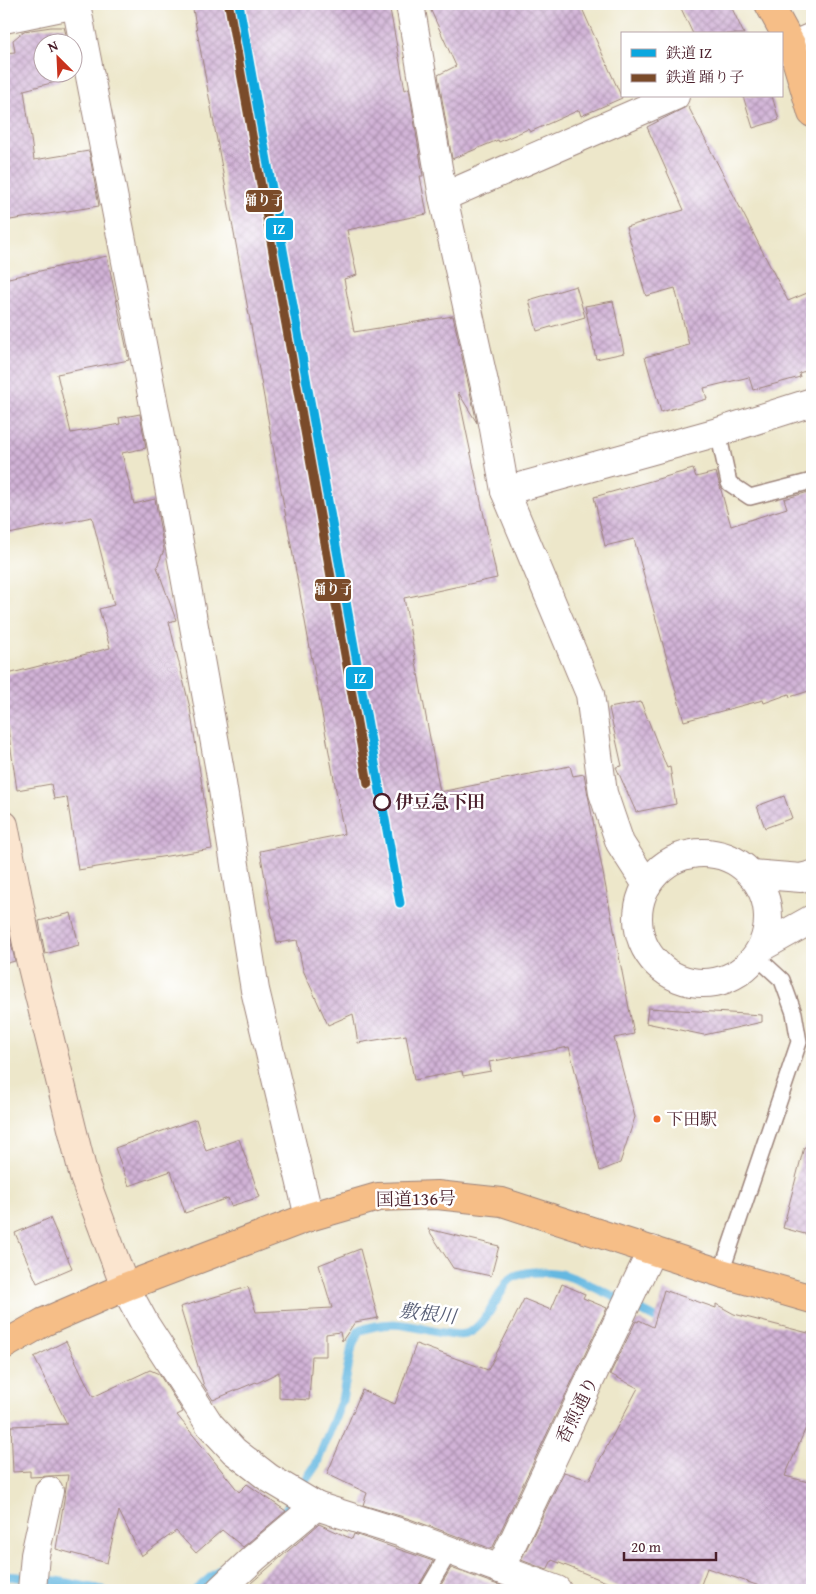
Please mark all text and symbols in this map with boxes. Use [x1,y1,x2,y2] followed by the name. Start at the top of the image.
[32,32,82,82] north arrow
[621,32,784,98] legend
[44,35,62,57] text: N
[666,42,712,63] text: 鉄道 IZ
[666,66,744,87] text: 鉄道 踊り子
[245,189,283,213] line badge: 踊り子
[243,190,285,210] text: 踊り子
[265,217,294,241] line badge: IZ
[273,219,285,239] text: IZ
[314,578,352,602] line badge: 踊り子
[312,579,354,599] text: 踊り子
[345,666,374,690] line badge: IZ
[354,668,366,688] text: IZ
[395,788,485,815] place label: 伊豆急下田
[373,793,391,811] marker: 伊豆急下田
[666,1106,717,1131] place label: 下田駅
[652,1114,662,1124] marker: 下田駅
[376,1184,456,1213] street label: 国道136号
[398,1296,460,1331] water label: 敷根川
[549,1372,604,1448] street label: 香煎通り
[624,1529,716,1561] scale bar
[631,1536,662,1557] text: 20 m

